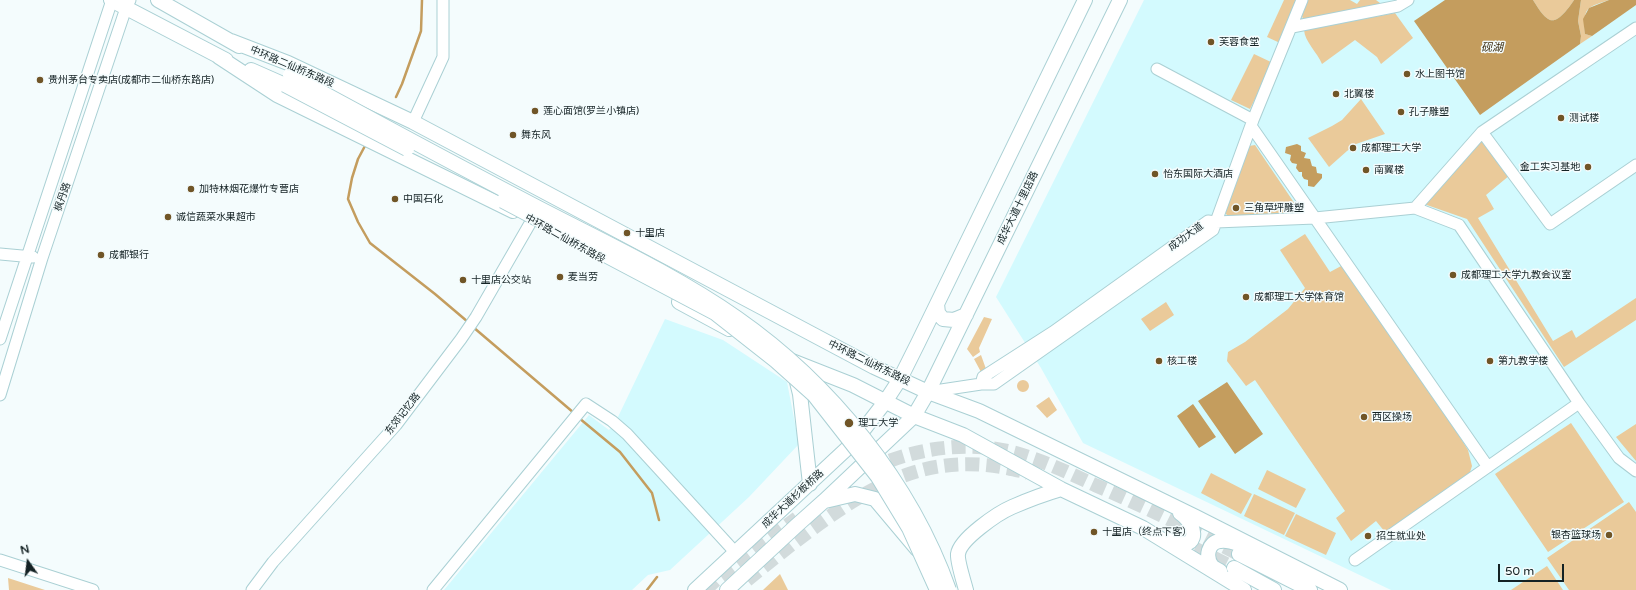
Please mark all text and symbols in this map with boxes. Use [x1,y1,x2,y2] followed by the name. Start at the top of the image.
[1219,36,1259,48] place label: 芙蓉食堂
[1206,37,1216,47] marker: 芙蓉食堂
[1481,41,1503,55] water label: 砚湖
[248,44,336,90] street label: 中环路二仙桥东路段
[1415,68,1465,80] place label: 水上图书馆
[1402,69,1412,79] marker: 水上图书馆
[48,74,214,86] place label: 贵州茅台专卖店(成都市二仙桥东路店)
[35,75,45,85] marker: 贵州茅台专卖店(成都市二仙桥东路店)
[1344,88,1374,100] place label: 北翼楼
[1331,89,1341,99] marker: 北翼楼
[543,105,639,117] place label: 莲心面馆(罗兰小镇店)
[530,106,540,116] marker: 莲心面馆(罗兰小镇店)
[1409,106,1449,118] place label: 孔子雕塑
[1396,107,1406,117] marker: 孔子雕塑
[1569,112,1599,124] place label: 测试楼
[1556,113,1566,123] marker: 测试楼
[521,129,551,141] place label: 舞东风
[508,130,518,140] marker: 舞东风
[1361,142,1421,154] place label: 成都理工大学
[1348,143,1358,153] marker: 成都理工大学
[1520,161,1580,173] place label: 金工实习基地
[1583,162,1593,172] marker: 金工实习基地
[1374,164,1404,176] place label: 南翼楼
[1361,165,1371,175] marker: 南翼楼
[1163,168,1233,180] place label: 怡东国际大酒店
[995,169,1041,247] street label: 成华大道十里店路
[1150,169,1160,179] marker: 怡东国际大酒店
[52,181,74,213] street label: 枫丹路
[199,183,299,195] place label: 加特林烟花爆竹专营店
[186,184,196,194] marker: 加特林烟花爆竹专营店
[403,193,443,205] place label: 中国石化
[390,194,400,204] marker: 中国石化
[1244,202,1304,214] place label: 三角草坪雕塑
[1231,203,1241,213] marker: 三角草坪雕塑
[176,211,256,223] place label: 诚信蔬菜水果超市
[163,212,173,222] marker: 诚信蔬菜水果超市
[523,212,607,266] street label: 中环路二仙桥东路段
[1166,220,1206,254] street label: 成功大道
[635,227,665,239] place label: 十里店
[622,228,632,238] marker: 十里店
[109,249,149,261] place label: 成都银行
[96,250,106,260] marker: 成都银行
[1461,269,1571,281] place label: 成都理工大学九教会议室
[1448,270,1458,280] marker: 成都理工大学九教会议室
[568,271,598,283] place label: 麦当劳
[555,272,565,282] marker: 麦当劳
[471,274,531,286] place label: 十里店公交站
[458,275,468,285] marker: 十里店公交站
[1254,291,1344,303] place label: 成都理工大学体育馆
[1241,292,1251,302] marker: 成都理工大学体育馆
[826,338,912,388] street label: 中环路二仙桥东路段
[1167,355,1197,367] place label: 核工楼
[1498,355,1548,367] place label: 第九教学楼
[1154,356,1164,366] marker: 核工楼
[1485,356,1495,366] marker: 第九教学楼
[383,391,423,437] street label: 东郊记忆路
[1372,411,1412,423] place label: 西区操场
[1359,412,1369,422] marker: 西区操场
[843,417,855,429] marker: 理工大学
[858,417,898,429] place label: 理工大学
[760,467,826,531] street label: 成华大道杉板桥路
[1102,526,1192,538] place label: 十里店（终点下客）
[1089,527,1099,537] marker: 十里店（终点下客）
[1551,529,1601,541] place label: 银杏篮球场
[1376,530,1426,542] place label: 招生就业处
[1604,530,1614,540] marker: 银杏篮球场
[1363,531,1373,541] marker: 招生就业处
[8,542,48,582] north arrow
[19,542,31,557] text: N
[1500,556,1566,582] scale bar
[1505,564,1534,578] text: 50 m

